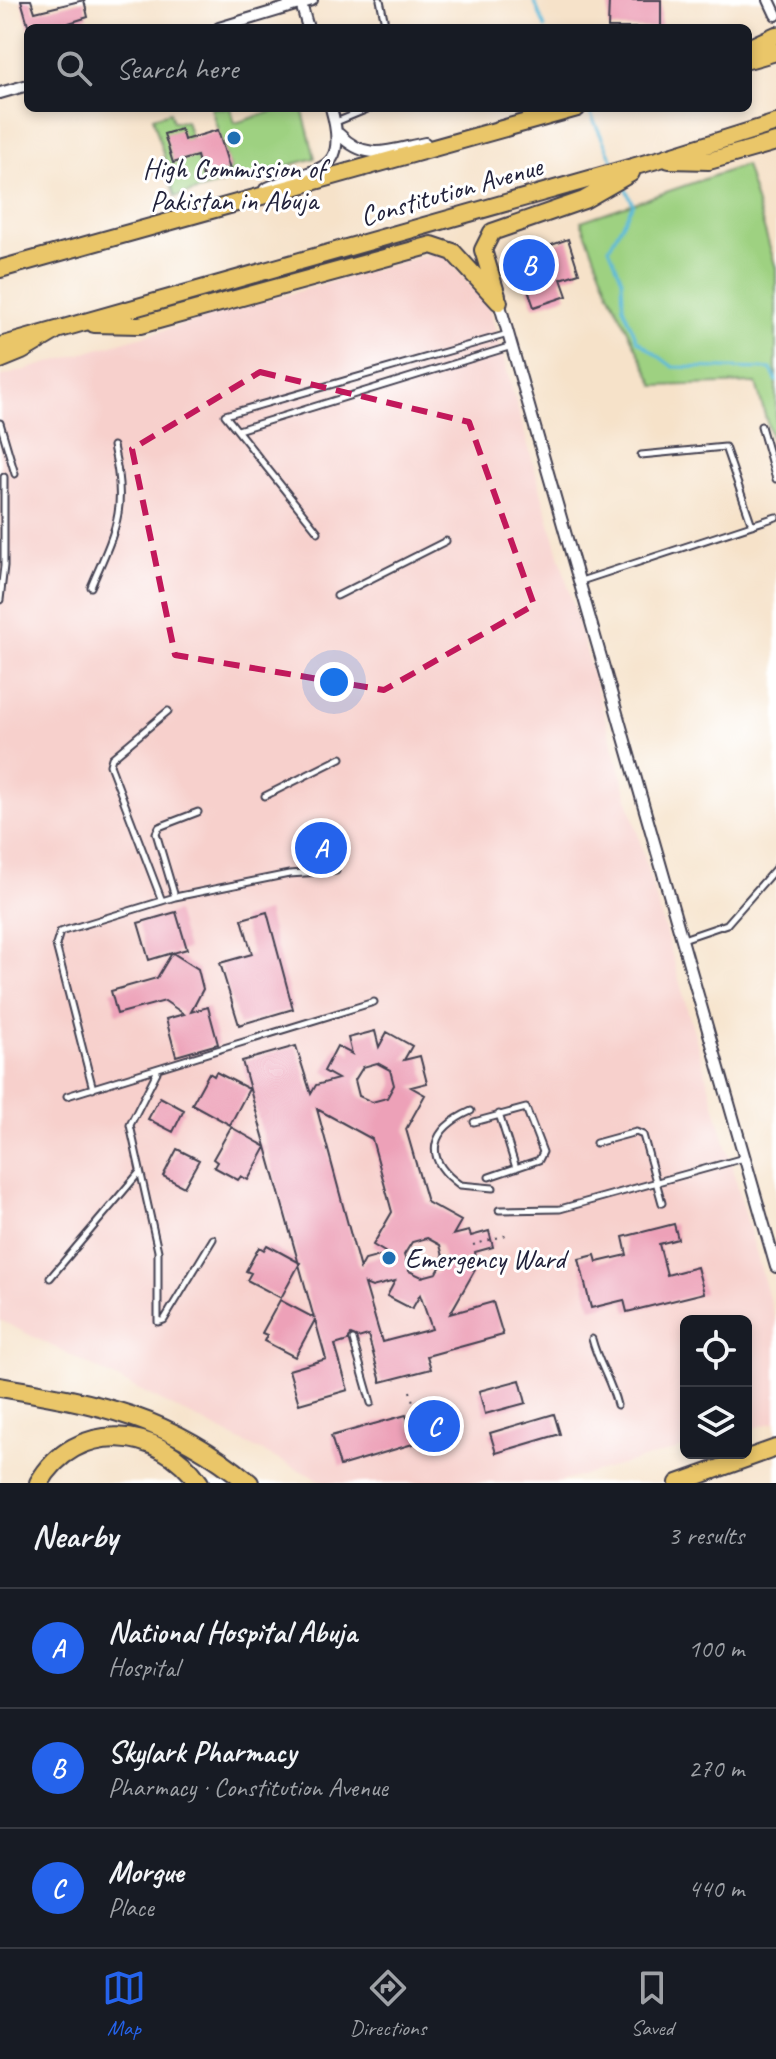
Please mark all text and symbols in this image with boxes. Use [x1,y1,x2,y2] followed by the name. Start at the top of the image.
[24,24,752,112] search box
[52,46,96,90] icon: search
[116,49,238,87] text: Search here
[225,129,243,147] marker: High Commission of Pakistan in Abuja
[356,148,548,234] street label: Constitution Avenue
[143,151,331,218] place label: High Commission of Pakistan in Abuja
[503,235,555,295] pin: B
[314,662,354,702] your location
[295,818,347,878] pin: A
[405,1241,569,1276] place label: Emergency Ward
[380,1249,398,1267] marker: Emergency Ward
[680,1315,752,1459] map controls
[680,1315,752,1387] button: locate
[680,1387,752,1459] button: layers
[408,1396,460,1456] pin: C
[32,1514,118,1557] text: Nearby
[668,1519,744,1552] text: 3 results
[108,1613,357,1651] text: National Hospital Abuja
[51,1632,65,1665] text: A
[688,1632,744,1665] text: 100 m
[108,1651,179,1684] text: Hospital
[108,1733,296,1771] text: Skylark Pharmacy
[51,1752,65,1785] text: B
[688,1752,744,1785] text: 270 m
[108,1771,388,1804] text: Pharmacy · Constitution Avenue
[108,1853,184,1891] text: Morgue
[52,1872,64,1905] text: C
[688,1872,744,1905] text: 440 m
[108,1891,154,1924] text: Place
[102,1966,146,2042] tab: Map
[350,1966,426,2042] tab: Directions
[630,1966,674,2042] tab: Saved

